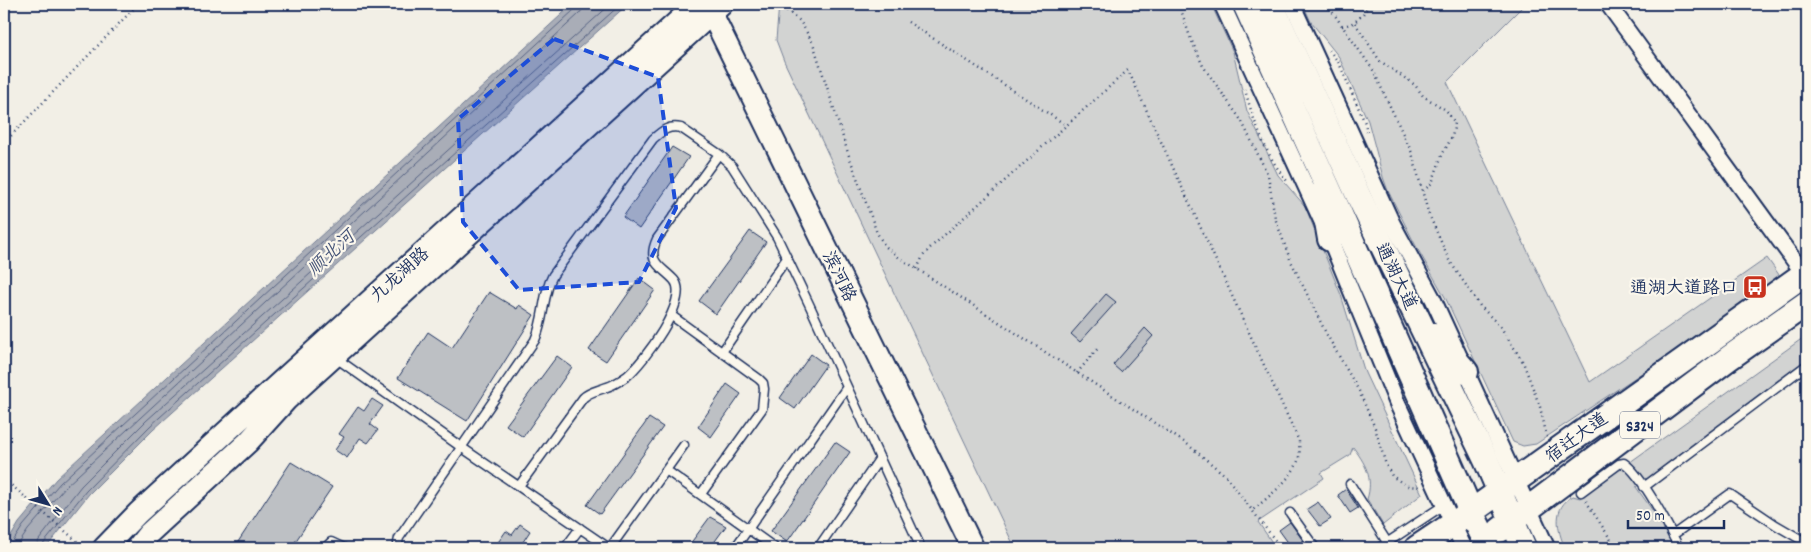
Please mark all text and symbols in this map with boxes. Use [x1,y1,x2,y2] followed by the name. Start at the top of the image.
[302,223,365,284] water label: 顺北河
[1368,239,1422,315] street label: 通湖大道
[366,242,436,309] street label: 九龙湖路
[815,247,861,307] street label: 滨河路
[1742,274,1768,300] bus stop icon: 通湖大道路口
[1630,277,1738,302] place label: 通湖大道路口
[1541,408,1614,470] street label: 宿迁大道
[1620,412,1660,438] road number: S324
[22,480,72,530] north arrow
[1628,497,1725,529] scale bar
[47,502,67,519] text: N
[1636,506,1665,528] text: 50 m

